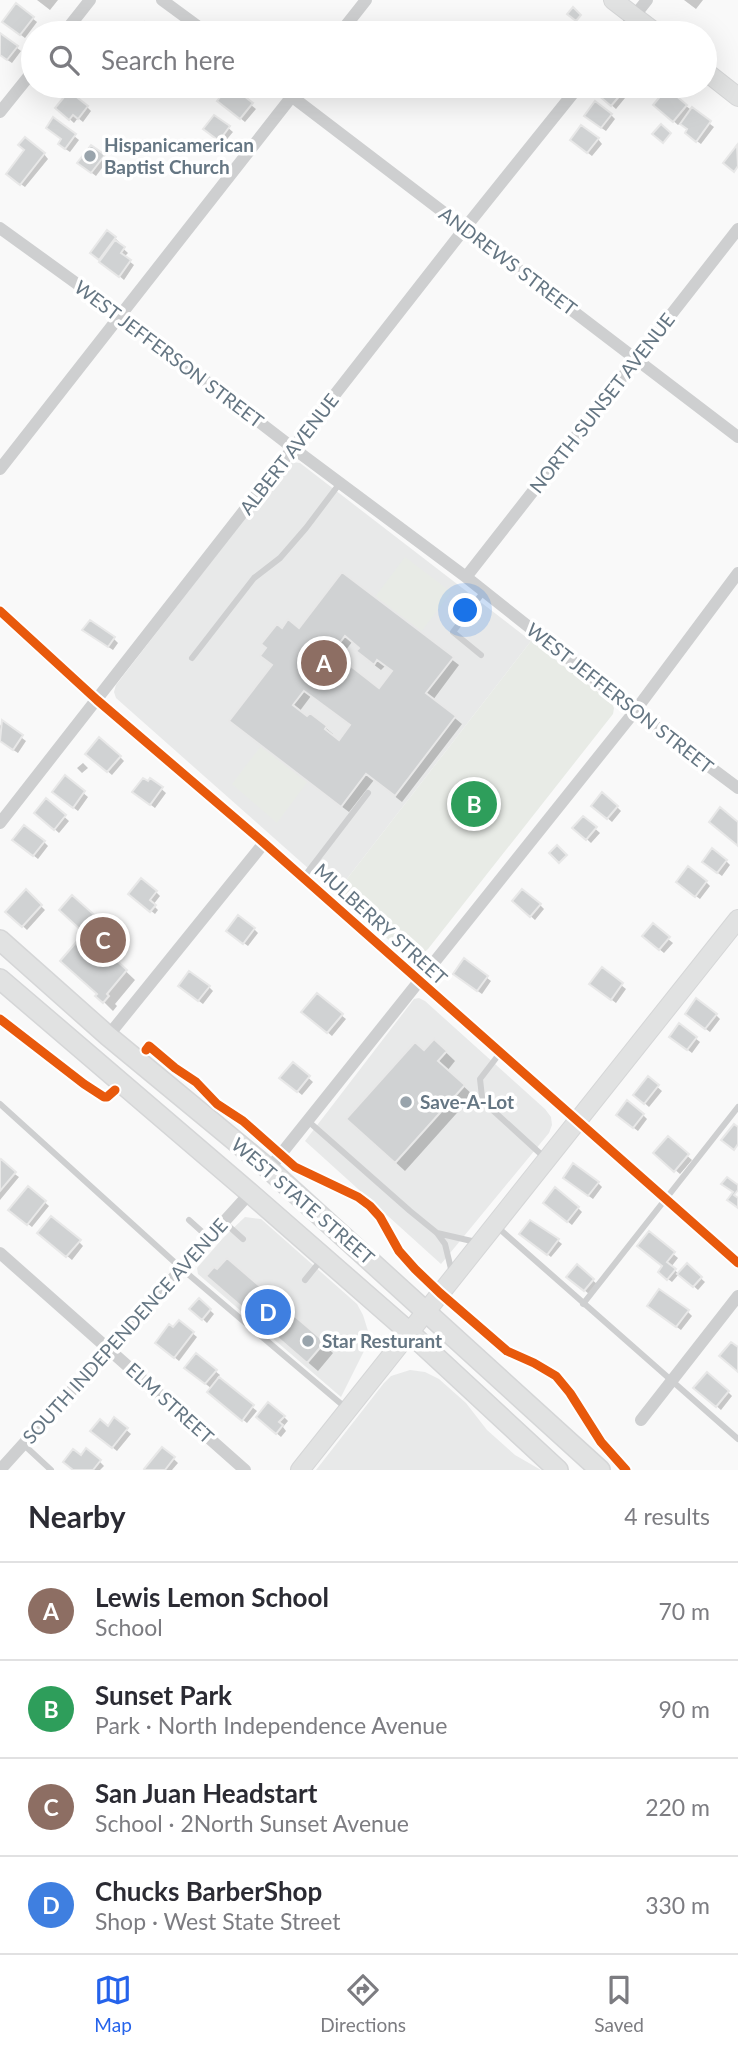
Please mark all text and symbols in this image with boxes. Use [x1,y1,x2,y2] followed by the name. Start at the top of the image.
[21,21,717,98] search box
[45,41,83,79] icon: search
[101,44,235,76] text: Search here
[104,133,254,178] place label: Hispanicamerican Baptist Church
[82,148,98,164] marker: Hispanicamerican Baptist Church
[435,201,582,320] street label: ANDREWS STREET
[70,275,268,432] street label: WEST JEFFERSON STREET
[524,308,679,497] street label: NORTH SUNSET AVENUE
[234,389,343,519] street label: ALBERT AVENUE
[448,593,482,627] your location
[522,618,718,778] street label: WEST JEFFERSON STREET
[301,637,347,689] pin: A
[451,778,497,830] pin: B
[310,858,452,989] street label: MULBERRY STREET
[80,914,126,966] pin: C
[420,1090,514,1113] place label: Save-A-Lot
[398,1094,414,1110] marker: Save-A-Lot
[227,1132,379,1269] street label: WEST STATE STREET
[17,1213,232,1448] street label: SOUTH INDEPENDENCE AVENUE
[245,1286,291,1338] pin: D
[322,1329,442,1352] place label: Star Resturant
[300,1333,316,1349] marker: Star Resturant
[122,1357,219,1448] street label: ELM STREET
[28,1498,126,1534] text: Nearby
[624,1502,710,1530] text: 4 results
[95,1581,329,1613] text: Lewis Lemon School
[43,1597,59,1625] text: A
[659,1597,710,1625] text: 70 m
[95,1613,163,1641] text: School
[95,1679,232,1711] text: Sunset Park
[43,1695,59,1723] text: B
[659,1695,710,1723] text: 90 m
[95,1711,447,1739] text: Park · North Independence Avenue
[95,1777,317,1809] text: San Juan Headstart
[43,1793,59,1821] text: C
[645,1793,710,1821] text: 220 m
[95,1809,409,1837] text: School · 2North Sunset Avenue
[95,1875,322,1907] text: Chucks BarberShop
[42,1891,60,1919] text: D
[645,1891,710,1919] text: 330 m
[95,1907,341,1935] text: Shop · West State Street
[94,1971,132,2036] tab: Map
[320,1971,406,2036] tab: Directions
[594,1971,644,2036] tab: Saved

